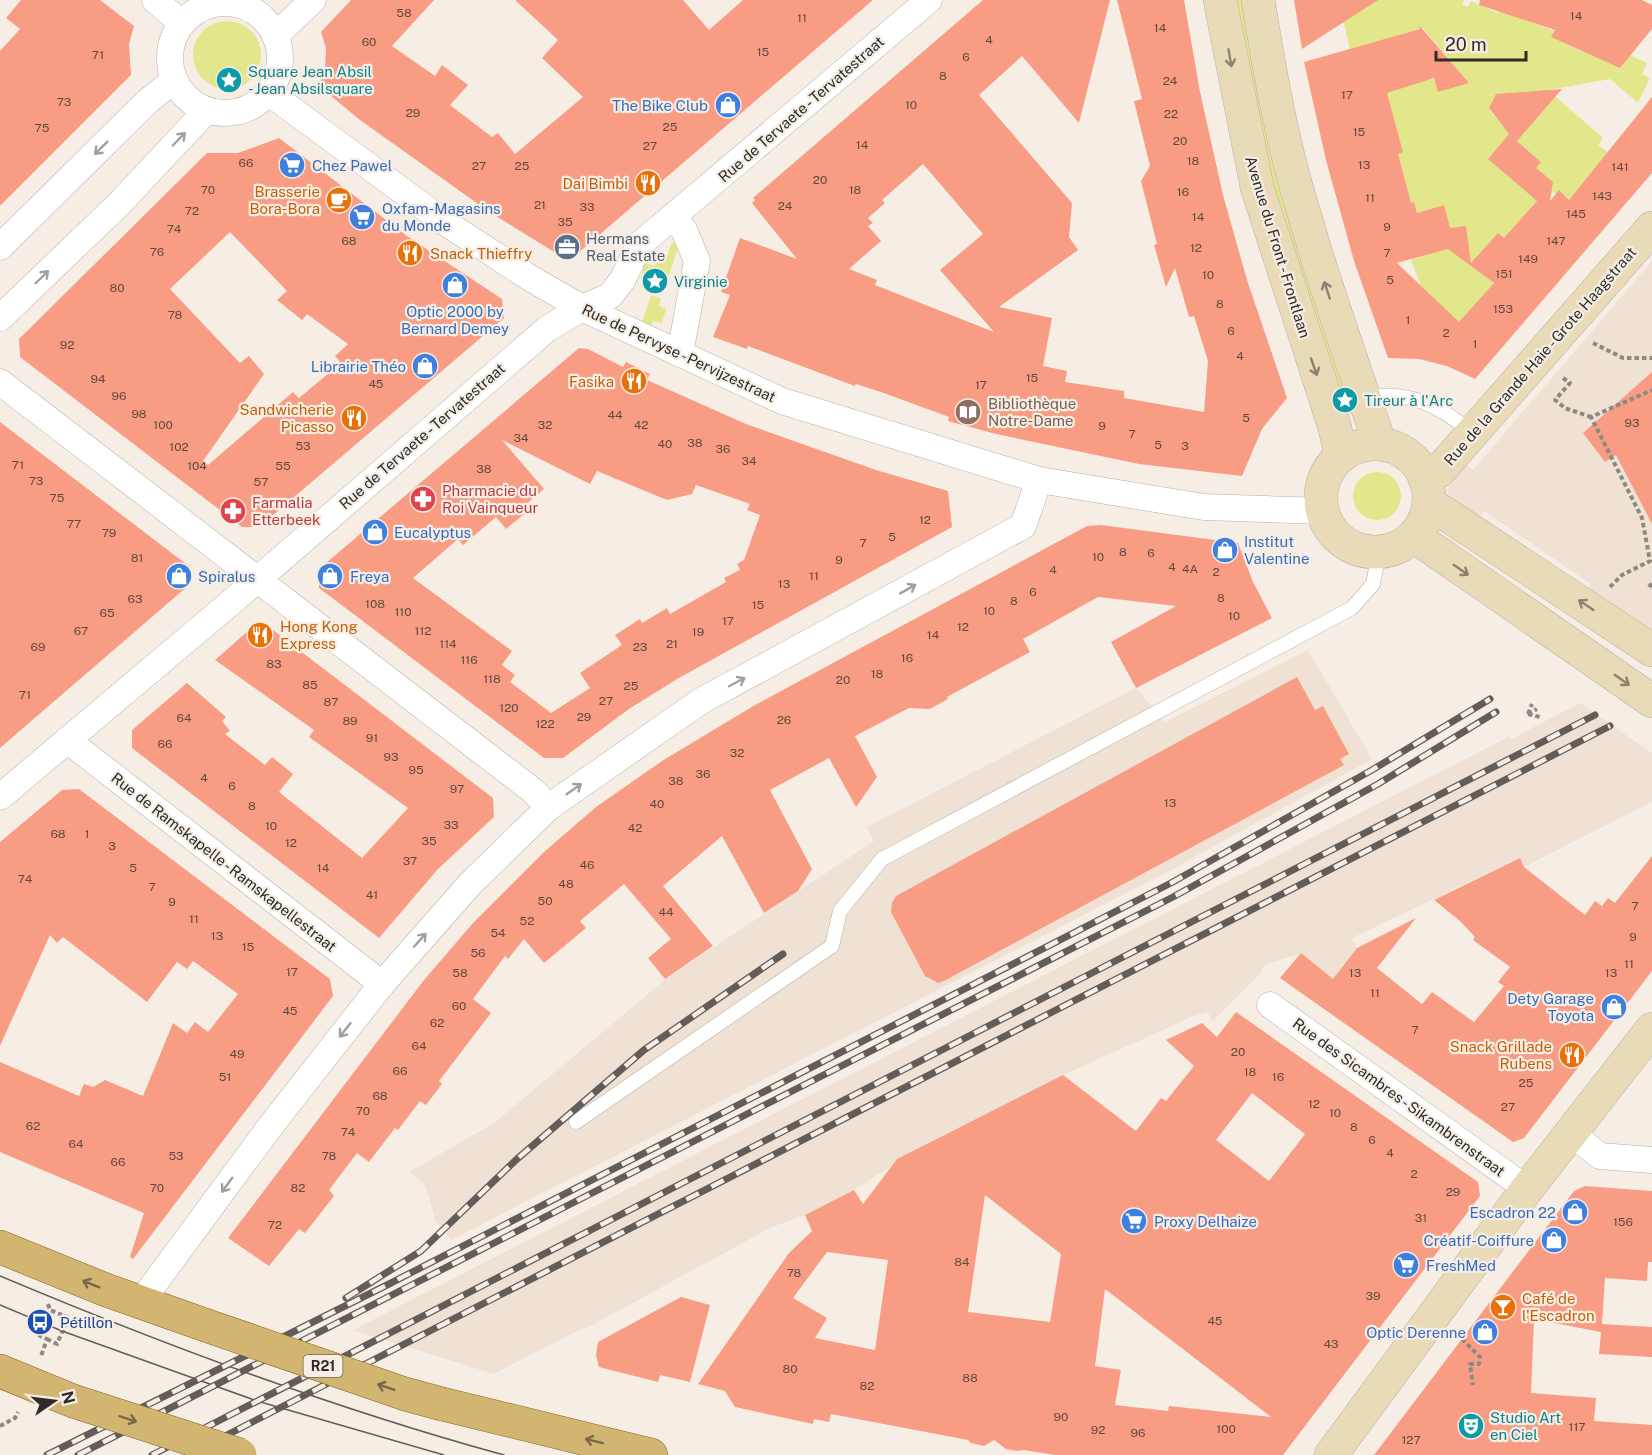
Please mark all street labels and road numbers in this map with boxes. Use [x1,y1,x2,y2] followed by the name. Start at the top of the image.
[715,32,887,185] street label: Rue de Tervaete - Tervatestraat
[1242,154,1314,340] street label: Avenue du Front - Frontlaan
[1441,243,1640,469] street label: Rue de la Grande Haie - Grote Haagstraat
[579,301,779,405] street label: Rue de Pervyse - Pervijzestraat
[336,359,508,512] street label: Rue de Tervaete - Tervatestraat
[108,769,340,955] street label: Rue de Ramskapelle - Ramskapellestraat
[1290,1014,1508,1180] street label: Rue des Sicambres - Sikambrenstraat
[304,1355,342,1377] road number: R21

